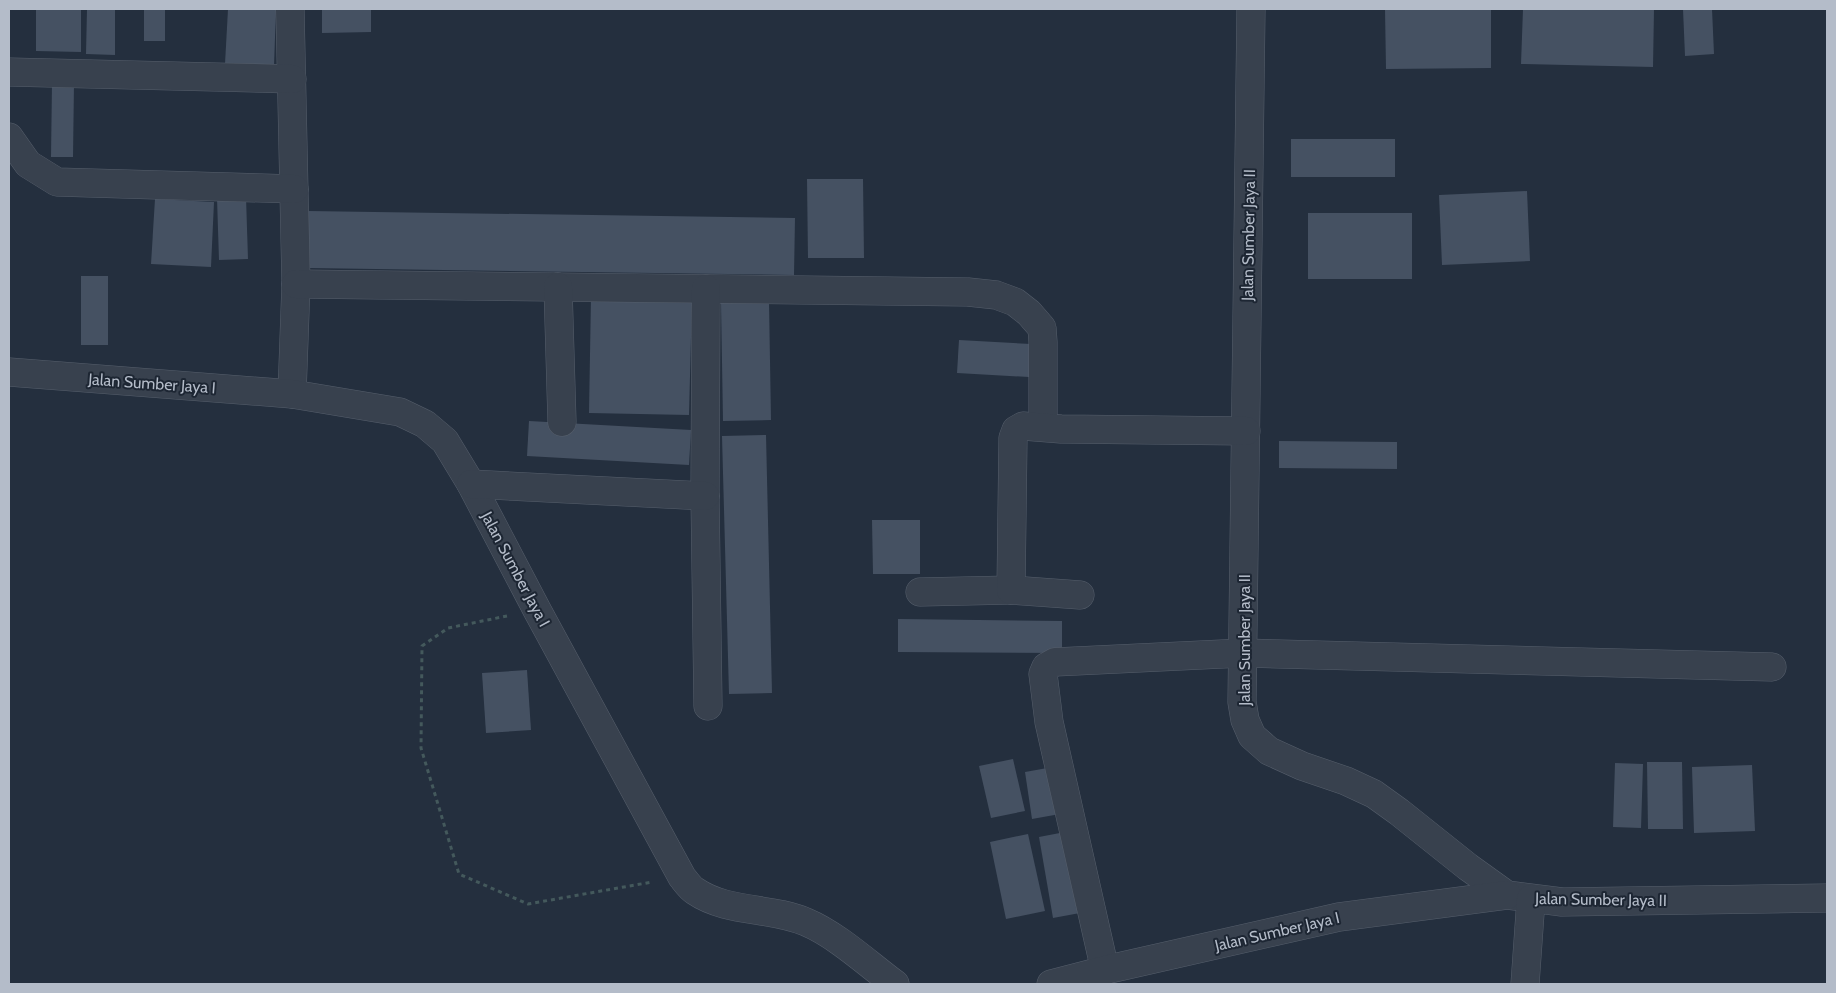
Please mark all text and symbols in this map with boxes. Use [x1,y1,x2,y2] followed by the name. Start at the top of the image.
[1238,169,1259,302] street label: Jalan Sumber Jaya II
[87,370,216,397] street label: Jalan Sumber Jaya I
[477,508,554,630] street label: Jalan Sumber Jaya I
[1235,574,1254,707] street label: Jalan Sumber Jaya II
[1534,889,1667,910] street label: Jalan Sumber Jaya II
[1212,908,1341,955] street label: Jalan Sumber Jaya I

